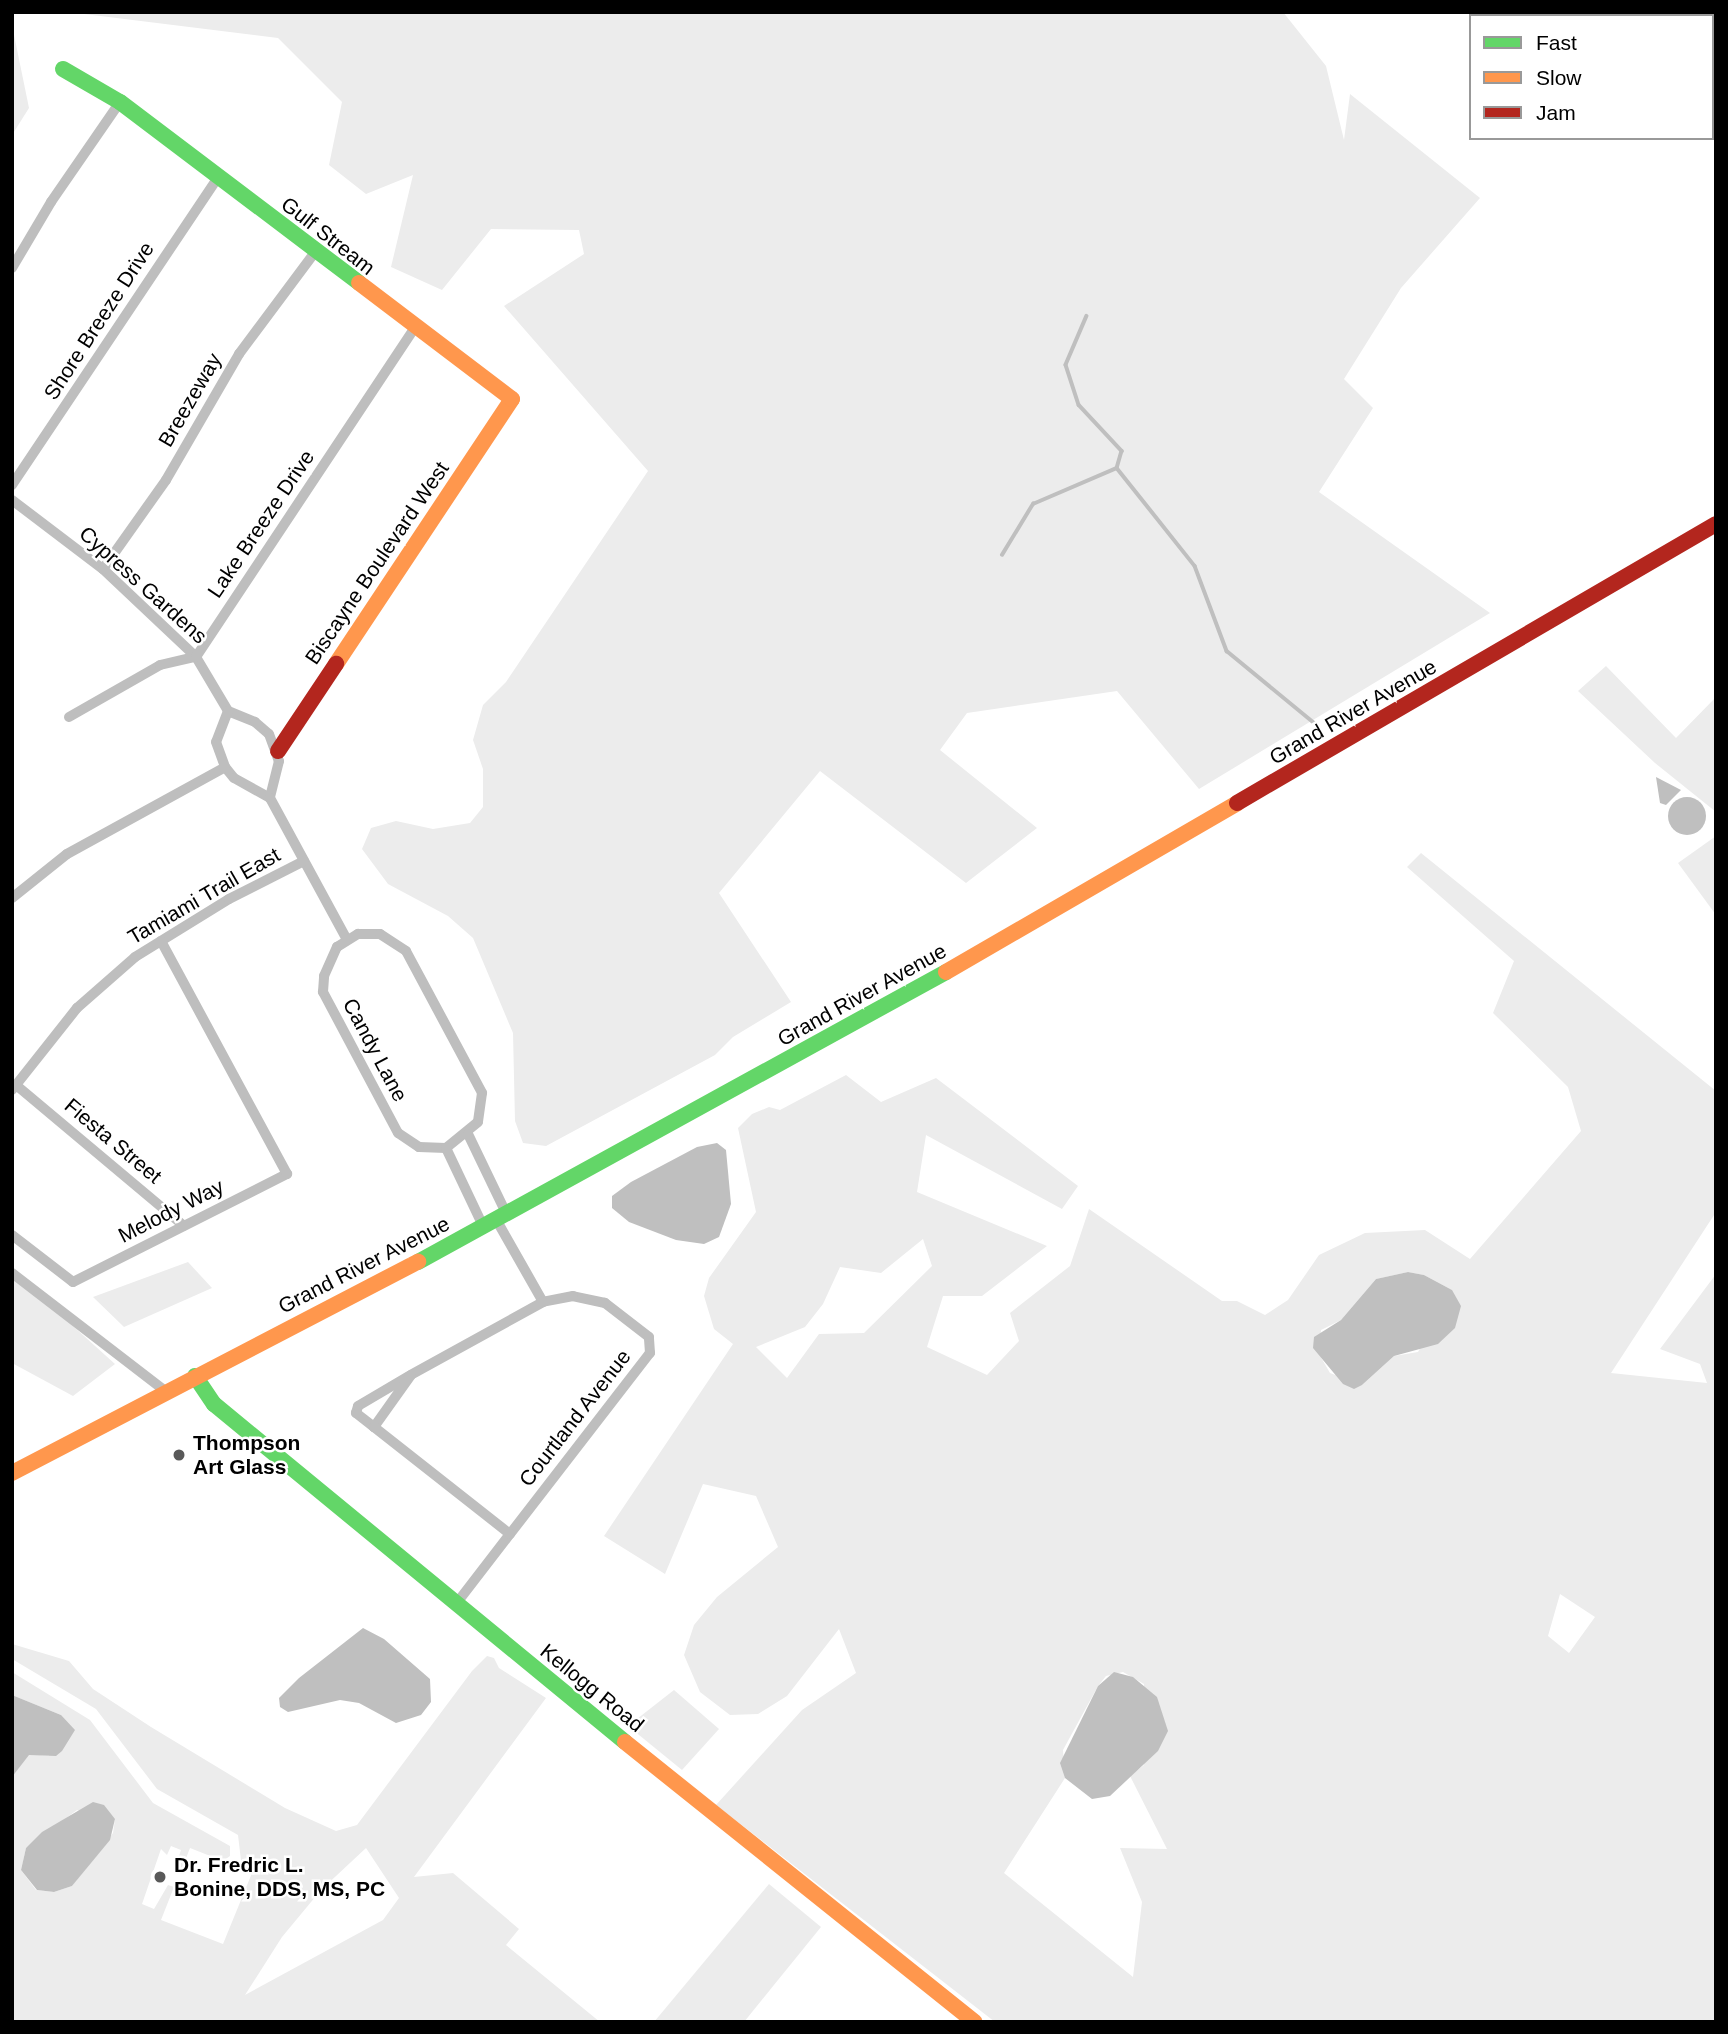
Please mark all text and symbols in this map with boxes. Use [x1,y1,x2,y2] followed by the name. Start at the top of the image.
[1469,14,1714,140] legend
[1536,31,1577,54] text: Fast
[1536,66,1582,89] text: Slow
[1536,101,1576,124] text: Jam
[276,192,380,280] street label: Gulf Stream
[39,237,159,405] street label: Shore Breeze Drive
[153,349,227,451] street label: Breezeway
[202,445,320,603] street label: Lake Breeze Drive
[300,457,454,669] street label: Biscayne Boulevard West
[74,521,212,649] street label: Cypress Gardens
[1264,654,1442,770] street label: Grand River Avenue
[123,842,285,950] street label: Tamiami Trail East
[773,938,951,1052] street label: Grand River Avenue
[337,994,413,1106] street label: Candy Lane
[59,1093,167,1189] street label: Fiesta Street
[114,1174,228,1248] street label: Melody Way
[274,1211,454,1319] street label: Grand River Avenue
[513,1344,637,1492] street label: Courtland Avenue
[193,1430,300,1480] place label: Thompson Art Glass
[171,1447,187,1463] marker: Thompson Art Glass
[535,1639,649,1737] street label: Kellogg Road
[174,1852,385,1902] place label: Dr. Fredric L. Bonine, DDS, MS, PC
[152,1869,168,1885] marker: Dr. Fredric L. Bonine, DDS, MS, PC

